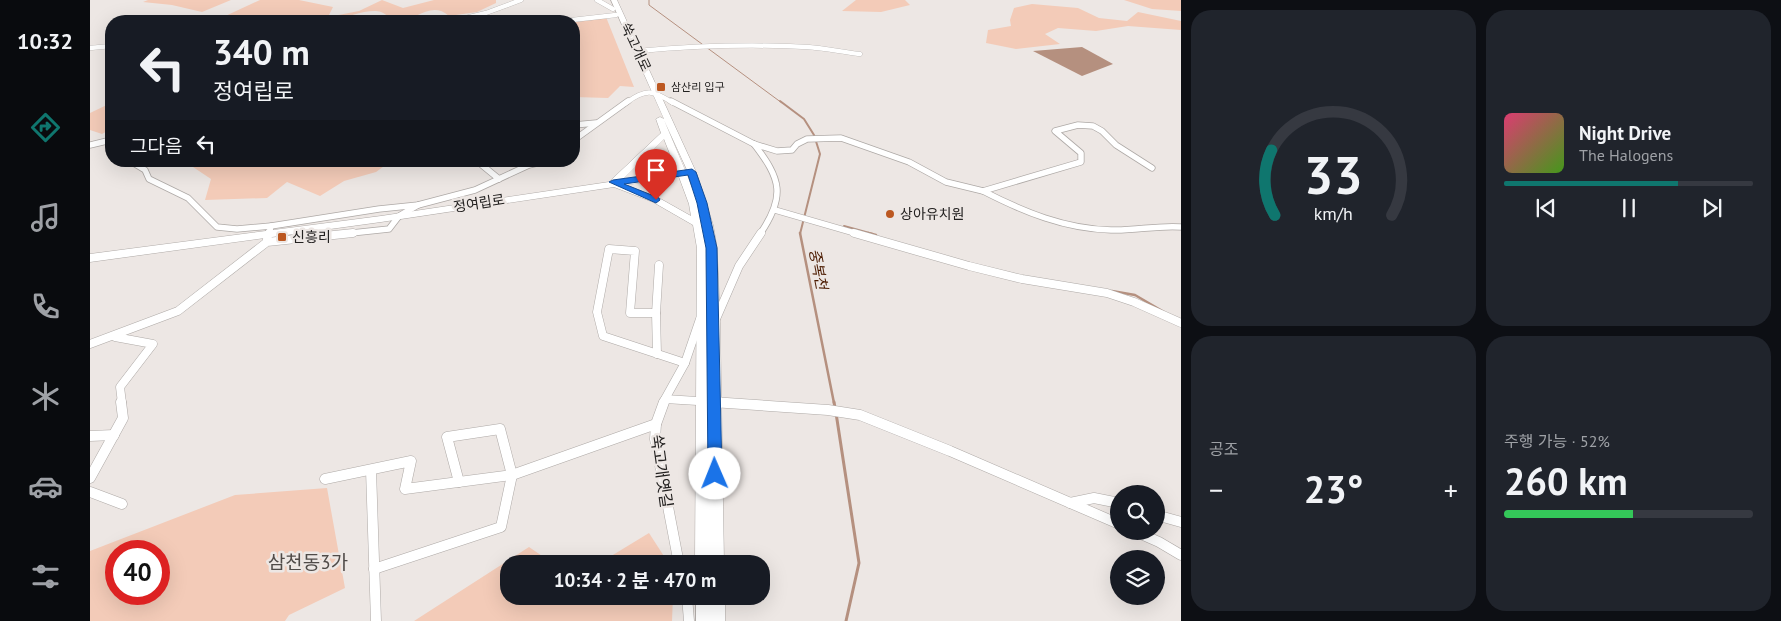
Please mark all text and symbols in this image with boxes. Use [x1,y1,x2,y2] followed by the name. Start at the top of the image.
[617,20,655,74] street label: 쑥고개로
[17,27,73,55] text: 10:32
[213,29,310,75] text: 340 m
[130,35,195,100] icon: left
[213,77,294,105] text: 정여립로
[671,80,725,94] place label: 삼산리 입구
[655,81,667,93] marker: 삼산리 입구
[28,110,63,145] icon: directions
[1579,121,1671,145] text: Night Drive
[192,130,220,158] icon: left
[130,134,182,158] text: 그다음
[1304,141,1363,208] text: 33
[1579,145,1673,165] text: The Halogens
[635,149,677,200] pin
[642,156,670,184] icon: arrive
[452,190,506,216] street label: 정여립로
[1532,194,1560,222] icon: previous
[1615,194,1643,222] icon: pause
[1698,194,1726,222] icon: next
[28,200,63,235] icon: music
[1314,202,1353,225] text: km/h
[900,205,964,223] place label: 상아유치원
[884,208,896,220] marker: 상아유치원
[292,228,331,246] place label: 신흥리
[276,231,288,243] marker: 신흥리
[805,247,832,293] water label: 중복천
[28,289,63,324] icon: phone
[28,379,63,414] icon: climate
[1504,431,1610,451] text: 주행 가능 · 52%
[647,433,677,509] street label: 쑥고개옛길
[1209,439,1238,459] text: 공조
[688,447,740,499] position arrow
[1504,456,1628,505] text: 260 km
[1304,464,1363,513] text: 23°
[28,469,63,504] icon: car
[1209,471,1223,508] text: −
[1444,471,1458,508] text: +
[1110,485,1165,605] map controls
[1110,485,1165,540] button: search
[105,540,170,605] speed limit sign: 40
[268,550,348,574] district label: 삼천동3가
[1110,550,1165,605] button: layers
[28,559,63,594] icon: filters
[554,568,716,592] text: 10:34 · 2 분 · 470 m

